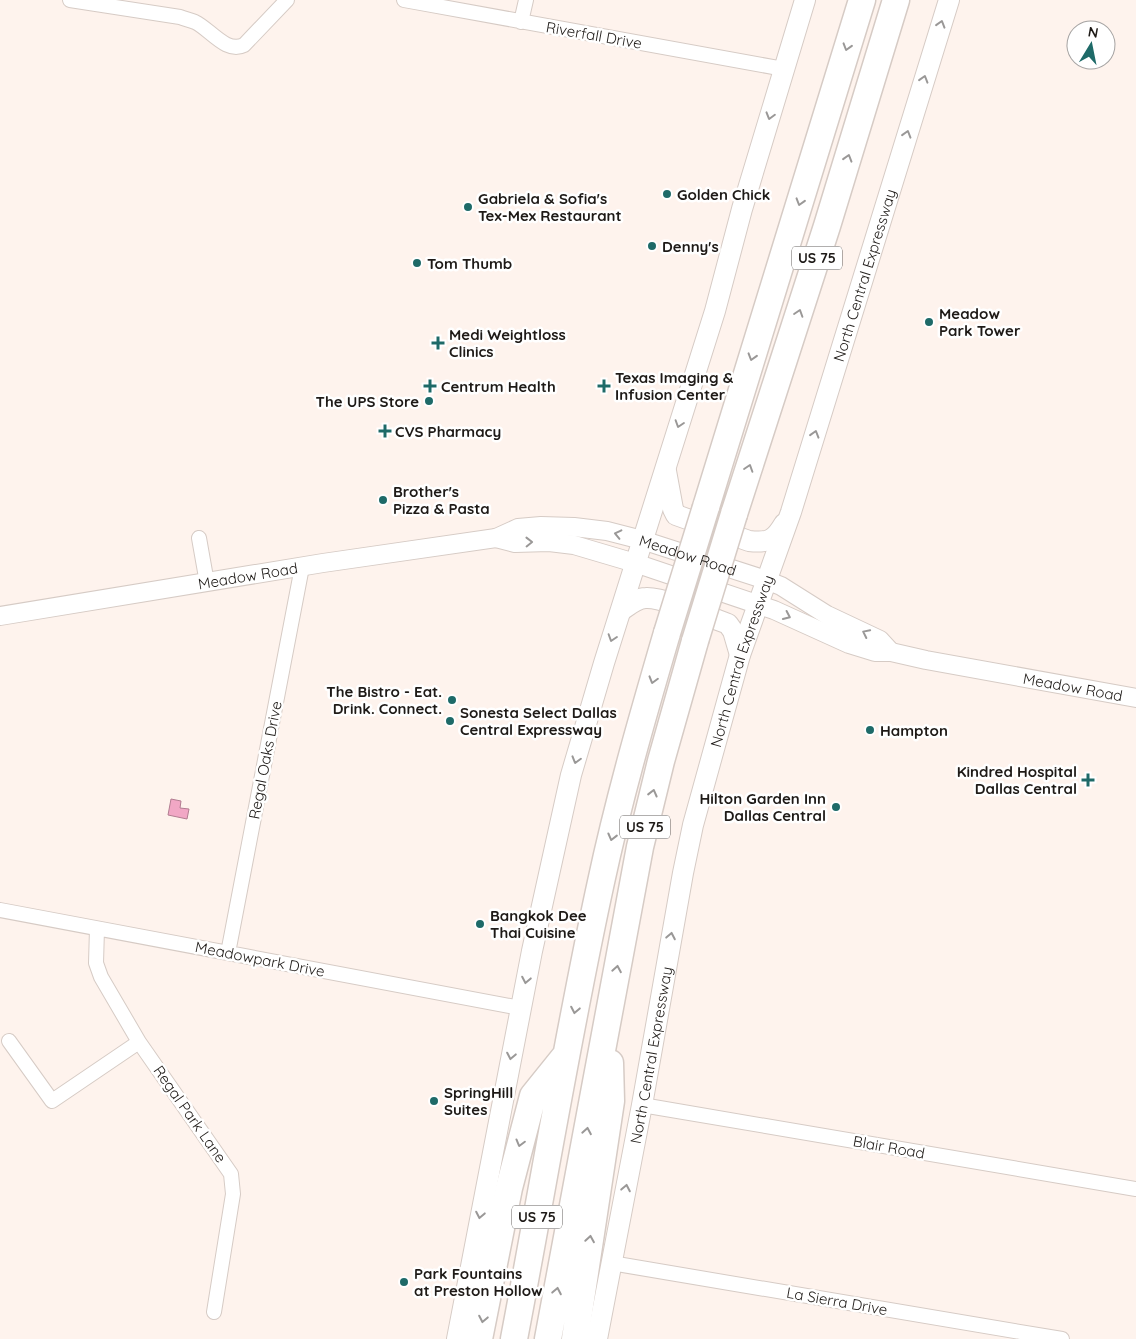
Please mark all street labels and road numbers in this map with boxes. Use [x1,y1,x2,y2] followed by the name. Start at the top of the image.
[545,17,643,53] street label: Riverfall Drive
[829,186,900,364] street label: North Central Expressway
[792,247,842,270] road number: US 75
[637,530,739,579] street label: Meadow Road
[196,558,299,593] street label: Meadow Road
[705,572,777,749] street label: North Central Expressway
[1022,668,1124,705] street label: Meadow Road
[244,699,286,821] street label: Regal Oaks Drive
[620,816,670,839] road number: US 75
[194,937,326,981] street label: Meadowpark Drive
[625,965,676,1145] street label: North Central Expressway
[149,1062,231,1166] street label: Regal Park Lane
[852,1131,926,1163] street label: Blair Road
[512,1206,562,1228] road number: US 75
[785,1283,889,1319] street label: La Sierra Drive

